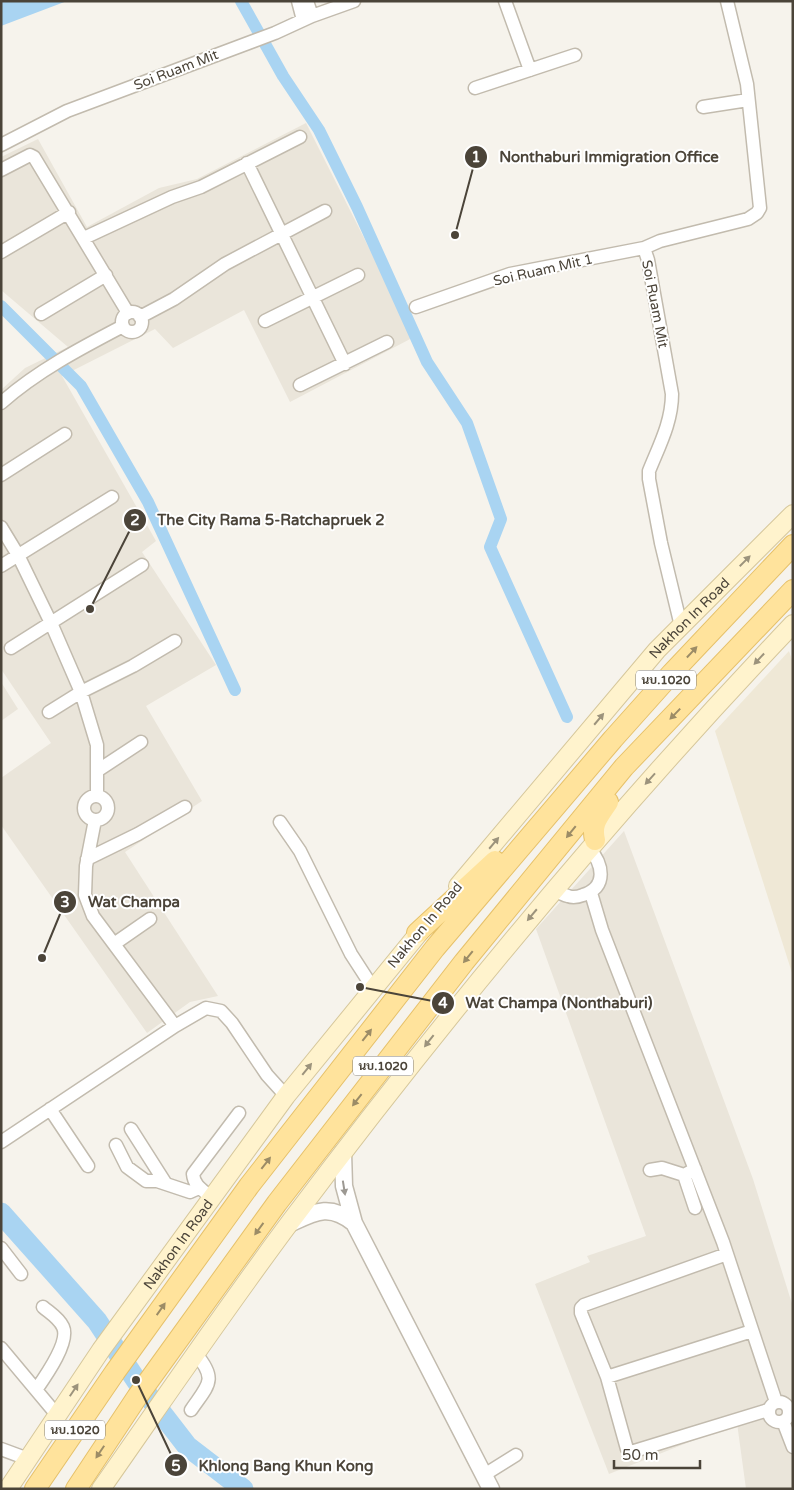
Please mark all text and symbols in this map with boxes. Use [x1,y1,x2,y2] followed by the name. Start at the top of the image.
[131,46,221,94] street label: Soi Ruam Mit
[464,142,729,172] callout: Nonthaburi Immigration Office
[471,148,481,166] text: 1
[499,148,719,167] text: Nonthaburi Immigration Office
[492,250,594,290] street label: Soi Ruam Mit 1
[638,259,672,350] street label: Soi Ruam Mit
[122,505,395,535] callout: The City Rama 5-Ratchapruek 2
[130,511,140,529] text: 2
[156,511,385,530] text: The City Rama 5-Ratchapruek 2
[739,556,751,568] one-way arrow
[645,574,733,662] street label: Nakhon In Road
[686,646,698,658] one-way arrow
[753,652,765,664] one-way arrow
[636,670,696,690] road number: นบ.1020
[669,708,681,720] one-way arrow
[594,713,605,726] one-way arrow
[644,773,656,785] one-way arrow
[565,825,576,838] one-way arrow
[489,837,500,850] one-way arrow
[384,878,466,972] street label: Nakhon In Road
[53,887,190,917] callout: Wat Champa
[60,893,70,911] text: 3
[88,893,180,912] text: Wat Champa
[526,908,537,921] one-way arrow
[462,951,473,964] one-way arrow
[430,988,662,1018] callout: Wat Champa (Nonthaburi)
[438,994,448,1012] text: 4
[466,994,653,1013] text: Wat Champa (Nonthaburi)
[361,1029,372,1042] one-way arrow
[424,1034,435,1047] one-way arrow
[353,1056,413,1076] road number: นบ.1020
[302,1063,313,1076] one-way arrow
[352,1093,363,1106] one-way arrow
[261,1157,272,1170] one-way arrow
[341,1181,349,1197] one-way arrow
[140,1196,216,1293] street label: Nakhon In Road
[253,1222,264,1235] one-way arrow
[156,1302,166,1316] one-way arrow
[69,1383,79,1397] one-way arrow
[45,1420,105,1440] road number: นบ.1020
[614,1438,700,1470] scale bar
[96,1446,105,1459] one-way arrow
[622,1446,659,1464] text: 50 m
[163,1450,383,1480] callout: Khlong Bang Khun Kong
[171,1457,181,1475] text: 5
[199,1457,373,1476] text: Khlong Bang Khun Kong

